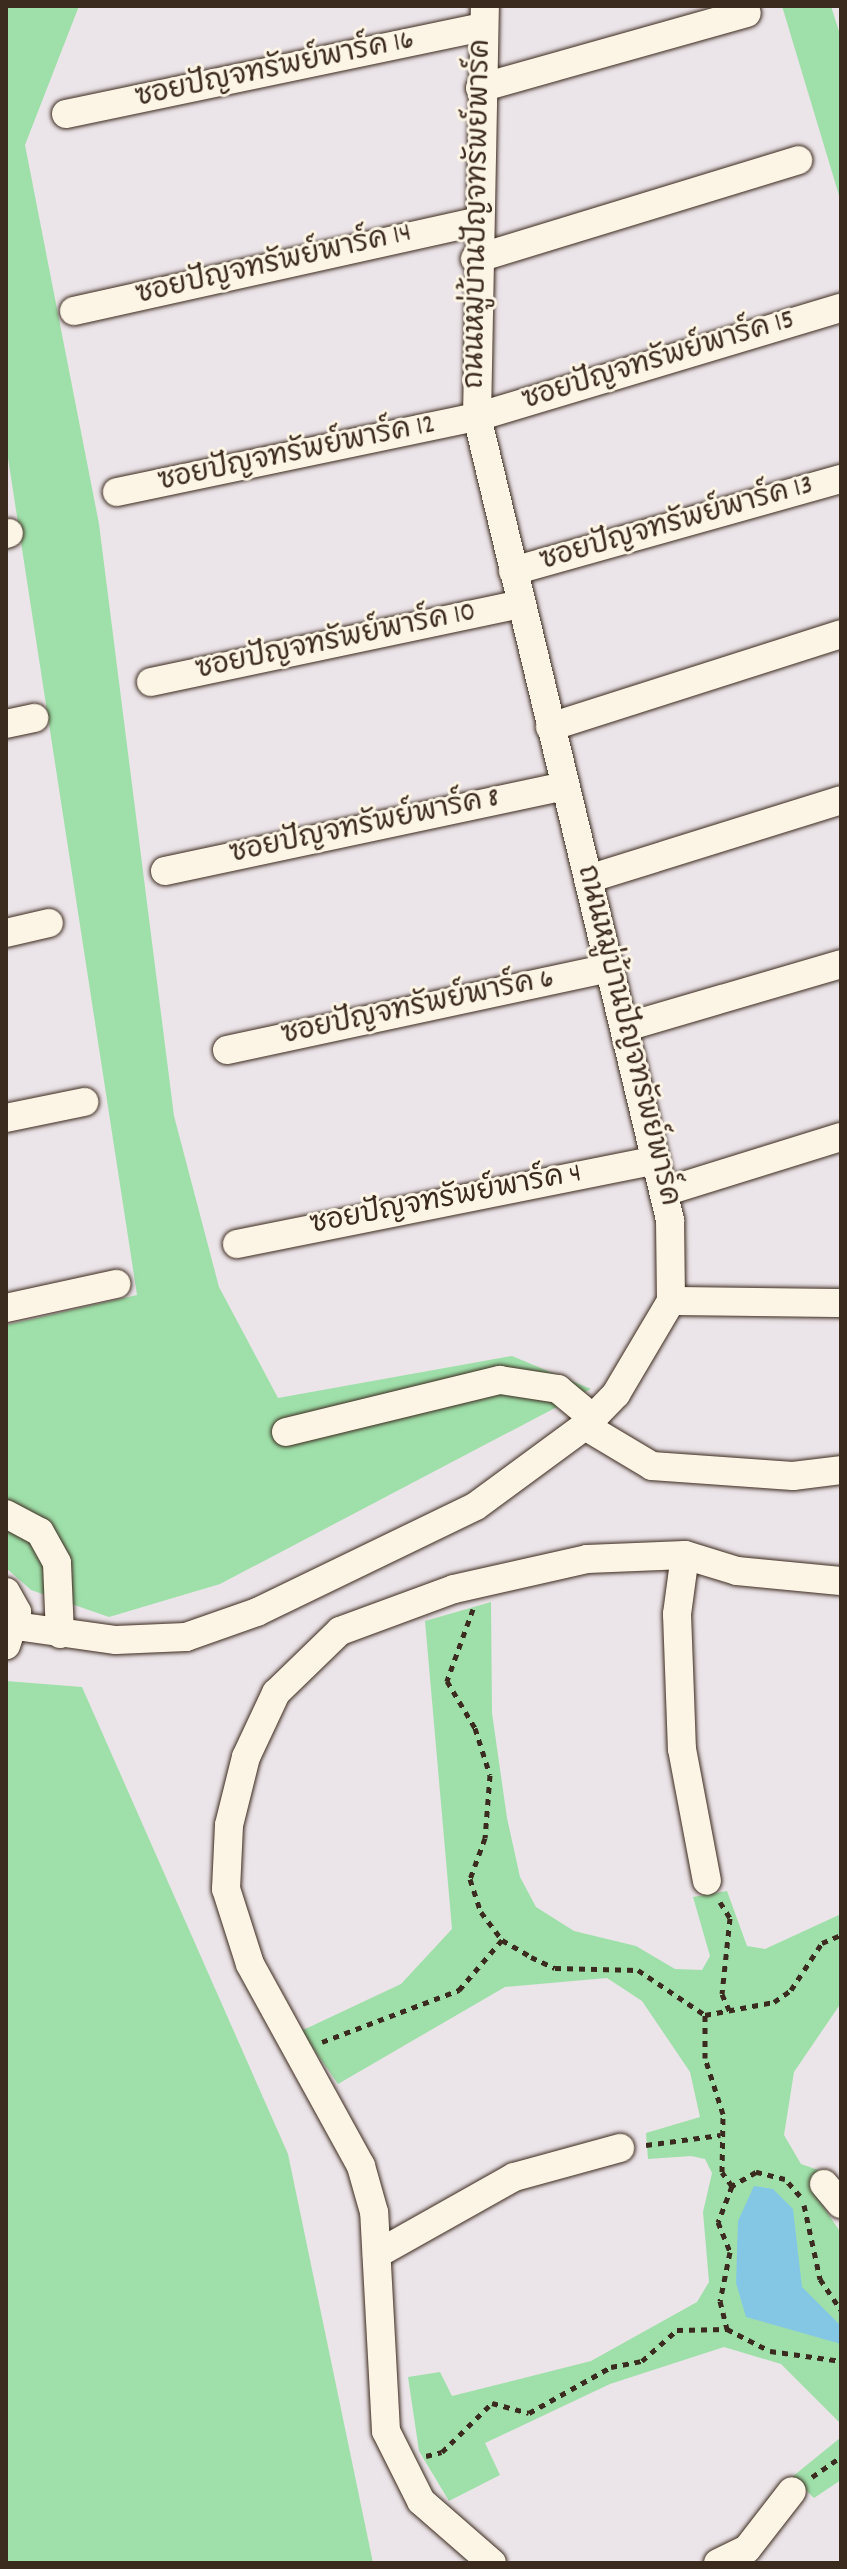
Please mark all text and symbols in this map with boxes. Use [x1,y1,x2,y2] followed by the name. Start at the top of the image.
[133,25,417,117] street label: ซอยปัญจทรัพย์พาร์ค 16
[460,39,500,389] street label: ถนนหมู่บ้านปัญจทรัพย์พาร์ค
[133,218,415,314] street label: ซอยปัญจทรัพย์พาร์ค 14
[519,305,799,419] street label: ซอยปัญจทรัพย์พาร์ค 15
[156,409,438,501] street label: ซอยปัญจทรัพย์พาร์ค 12
[537,470,817,580] street label: ซอยปัญจทรัพย์พาร์ค 13
[193,597,479,689] street label: ซอยปัญจทรัพย์พาร์ค 10
[227,783,503,873] street label: ซอยปัญจทรัพย์พาร์ค 8
[567,862,685,1210] street label: ถนนหมู่บ้านปัญจทรัพย์พาร์ค
[279,964,557,1054] street label: ซอยปัญจทรัพย์พาร์ค 6
[308,1158,584,1244] street label: ซอยปัญจทรัพย์พาร์ค 4

